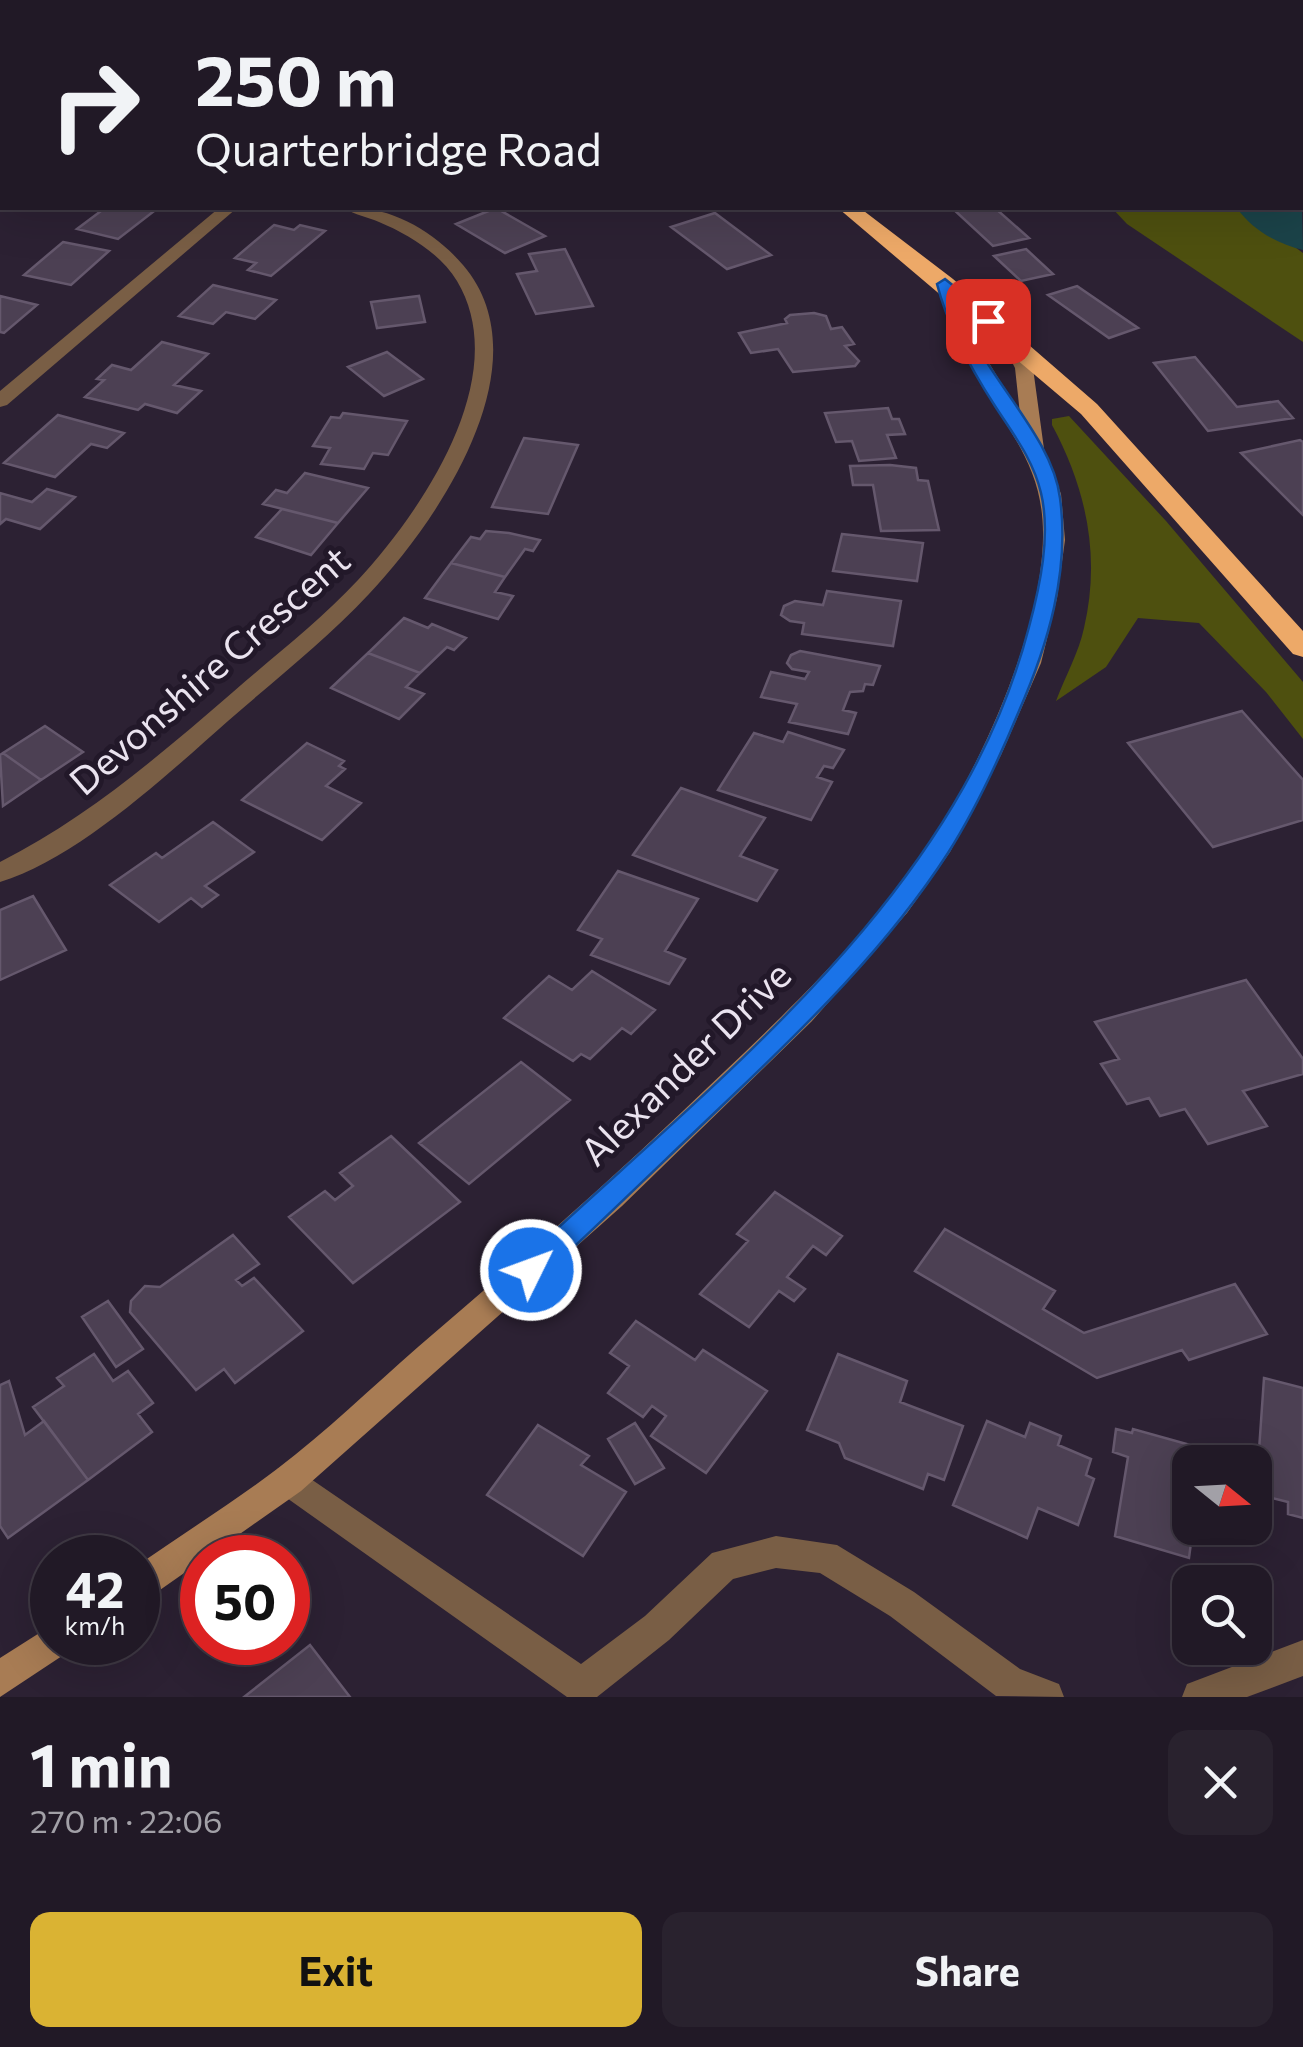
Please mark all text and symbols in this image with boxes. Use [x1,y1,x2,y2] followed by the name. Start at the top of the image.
[195,35,397,120] text: 250 m
[30,40,160,170] icon: right
[195,120,602,175] text: Quarterbridge Road
[946,279,1031,364] pin
[961,294,1016,349] icon: arrive
[59,535,358,803] street label: Devonshire Crescent
[569,950,799,1174] street label: Alexander Drive
[479,1218,583,1322] position arrow
[1172,1445,1272,1545] north arrow
[1172,1445,1272,1665] map controls
[180,1535,310,1665] speed limit sign: 50
[66,1557,124,1618] text: 42
[1172,1565,1272,1665] button: search
[65,1610,125,1640] text: km/h
[30,1726,172,1799] text: 1 min
[1168,1730,1273,1835] button: close
[30,1800,223,1840] text: 270 m · 22:06
[30,1912,642,2027] button: Exit
[662,1912,1273,2027] button: Share

